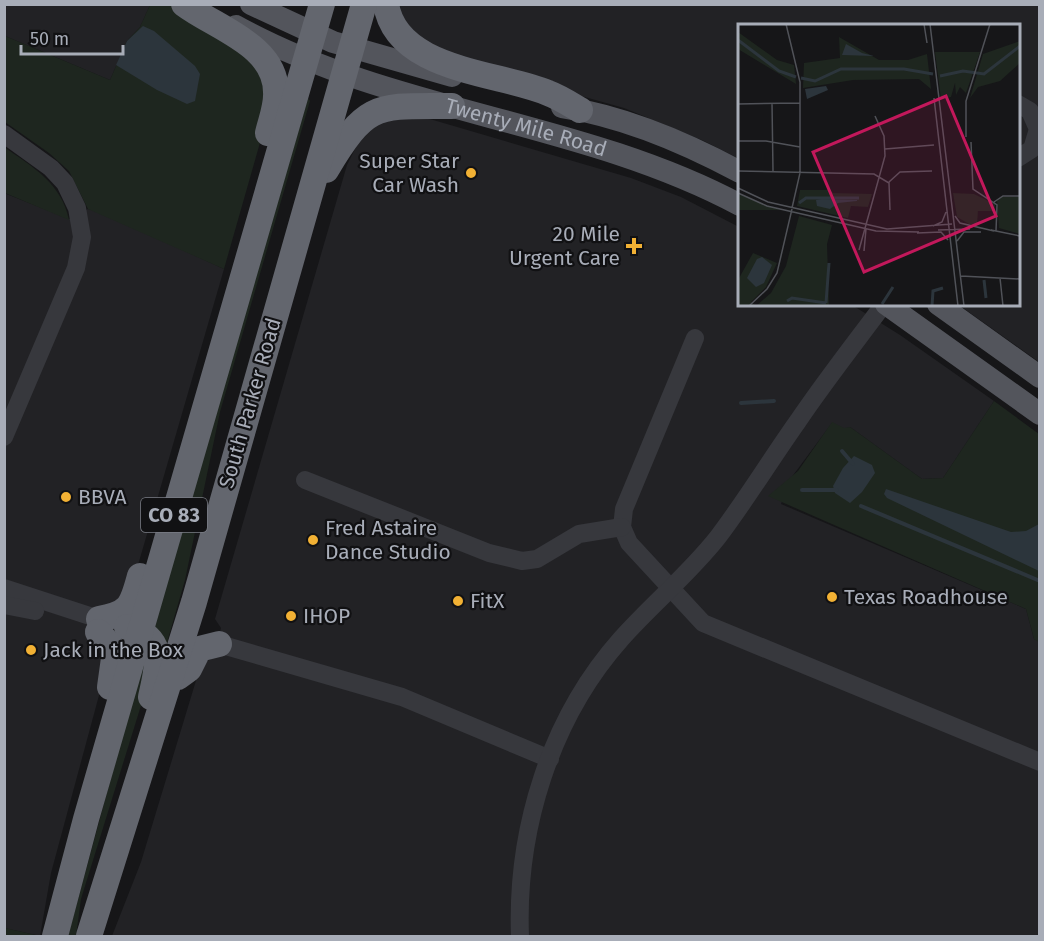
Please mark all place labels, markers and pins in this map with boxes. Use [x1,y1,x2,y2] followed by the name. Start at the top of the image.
[359,148,459,198] place label: Super Star Car Wash
[464,166,478,180] marker: Super Star Car Wash
[509,221,620,271] place label: 20 Mile Urgent Care
[625,237,643,255] marker: 20 Mile Urgent Care
[78,484,127,510] place label: BBVA
[59,490,73,504] marker: BBVA
[325,515,451,565] place label: Fred Astaire Dance Studio
[306,533,320,547] marker: Fred Astaire Dance Studio
[844,584,1008,610] place label: Texas Roadhouse
[470,588,505,614] place label: FitX
[825,590,839,604] marker: Texas Roadhouse
[451,594,465,608] marker: FitX
[303,603,350,629] place label: IHOP
[284,609,298,623] marker: IHOP
[43,637,184,663] place label: Jack in the Box
[24,643,38,657] marker: Jack in the Box

